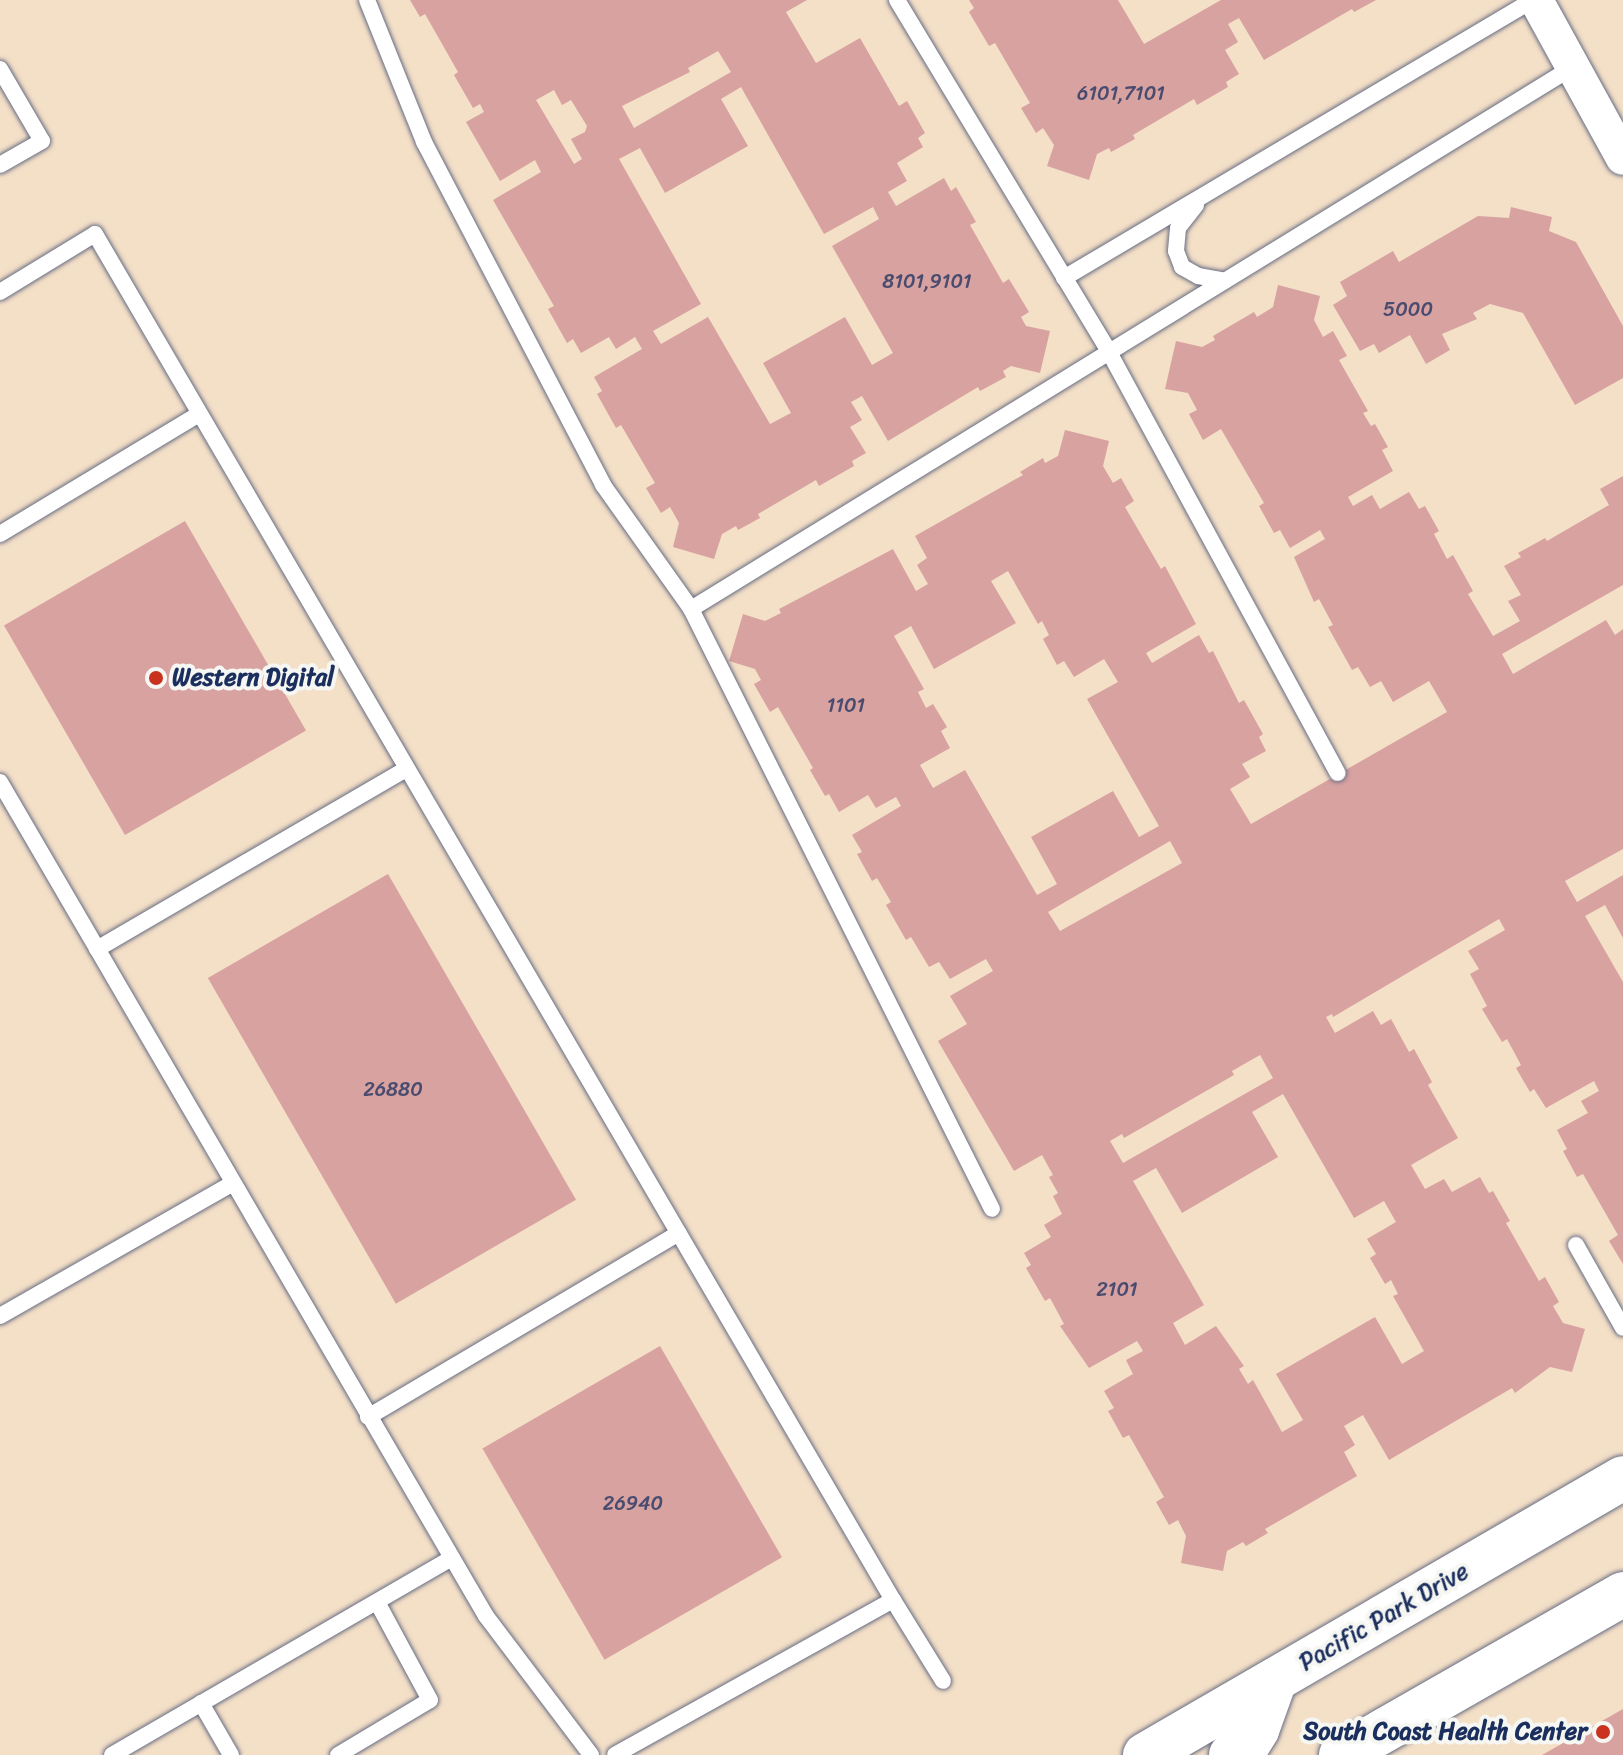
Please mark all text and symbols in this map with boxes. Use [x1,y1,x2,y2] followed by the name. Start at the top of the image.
[1077,81,1165,105] house number: 6101,7101
[882,269,972,293] house number: 8101,9101
[1383,297,1433,321] house number: 5000
[172,664,335,692] place label: Western Digital
[147,669,165,687] marker: Western Digital
[827,693,865,717] house number: 1101
[363,1077,423,1101] house number: 26880
[1096,1277,1138,1301] house number: 2101
[603,1491,663,1515] house number: 26940
[1294,1557,1474,1677] street label: Pacific Park Drive
[1300,1718,1587,1746] place label: South Coast Health Center
[1594,1723,1612,1741] marker: South Coast Health Center

